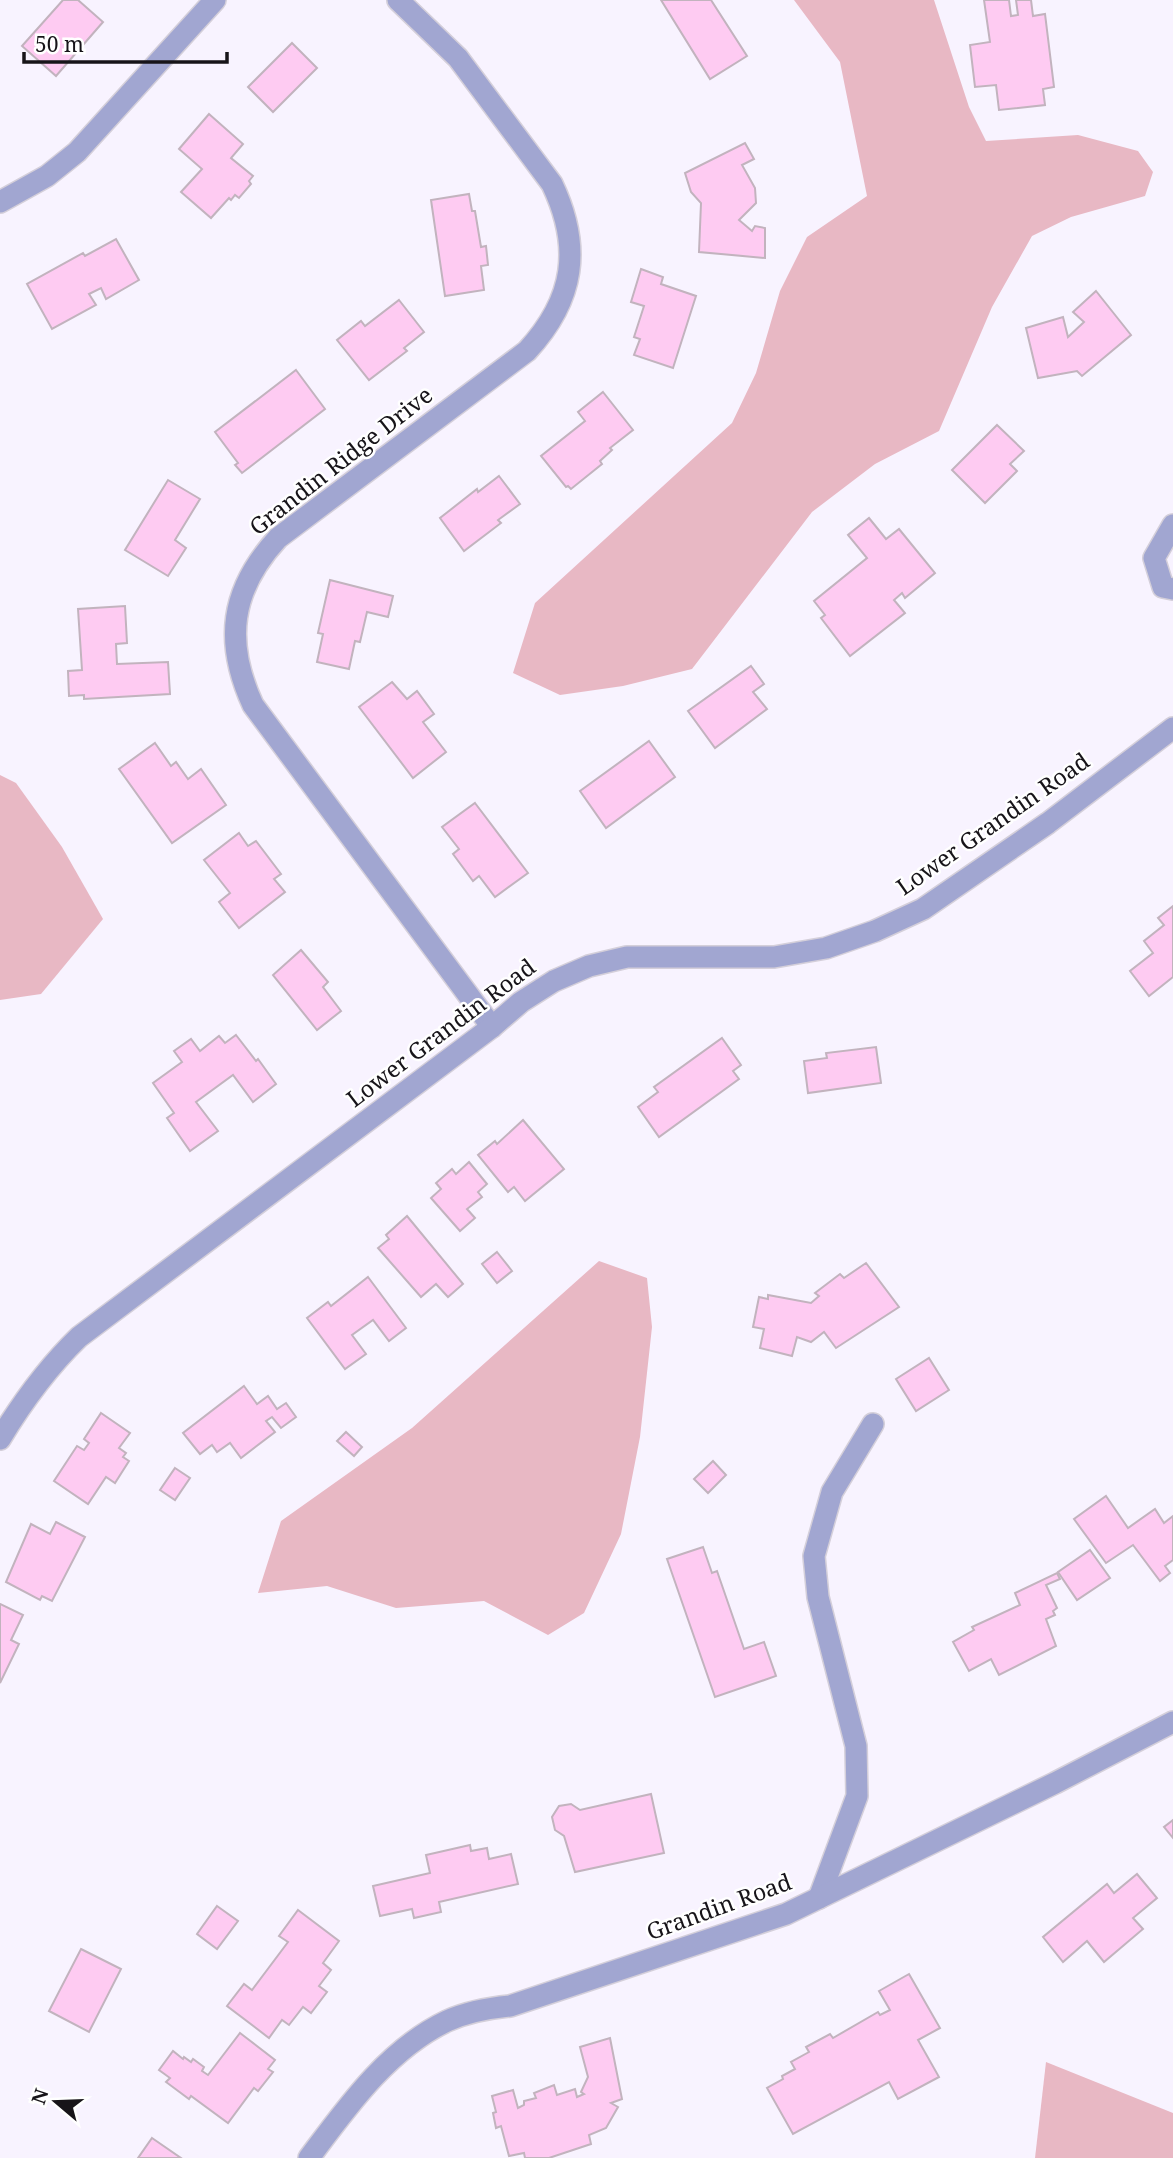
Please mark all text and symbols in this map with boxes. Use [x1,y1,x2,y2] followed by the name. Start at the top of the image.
[24,21,228,65] scale bar
[35,30,84,58] text: 50 m
[242,378,439,542] street label: Grandin Ridge Drive
[890,744,1095,902] street label: Lower Grandin Road
[339,951,541,1114] street label: Lower Grandin Road
[642,1865,796,1947] street label: Grandin Road
[21,2067,91,2137] north arrow
[25,2085,55,2108] text: N

